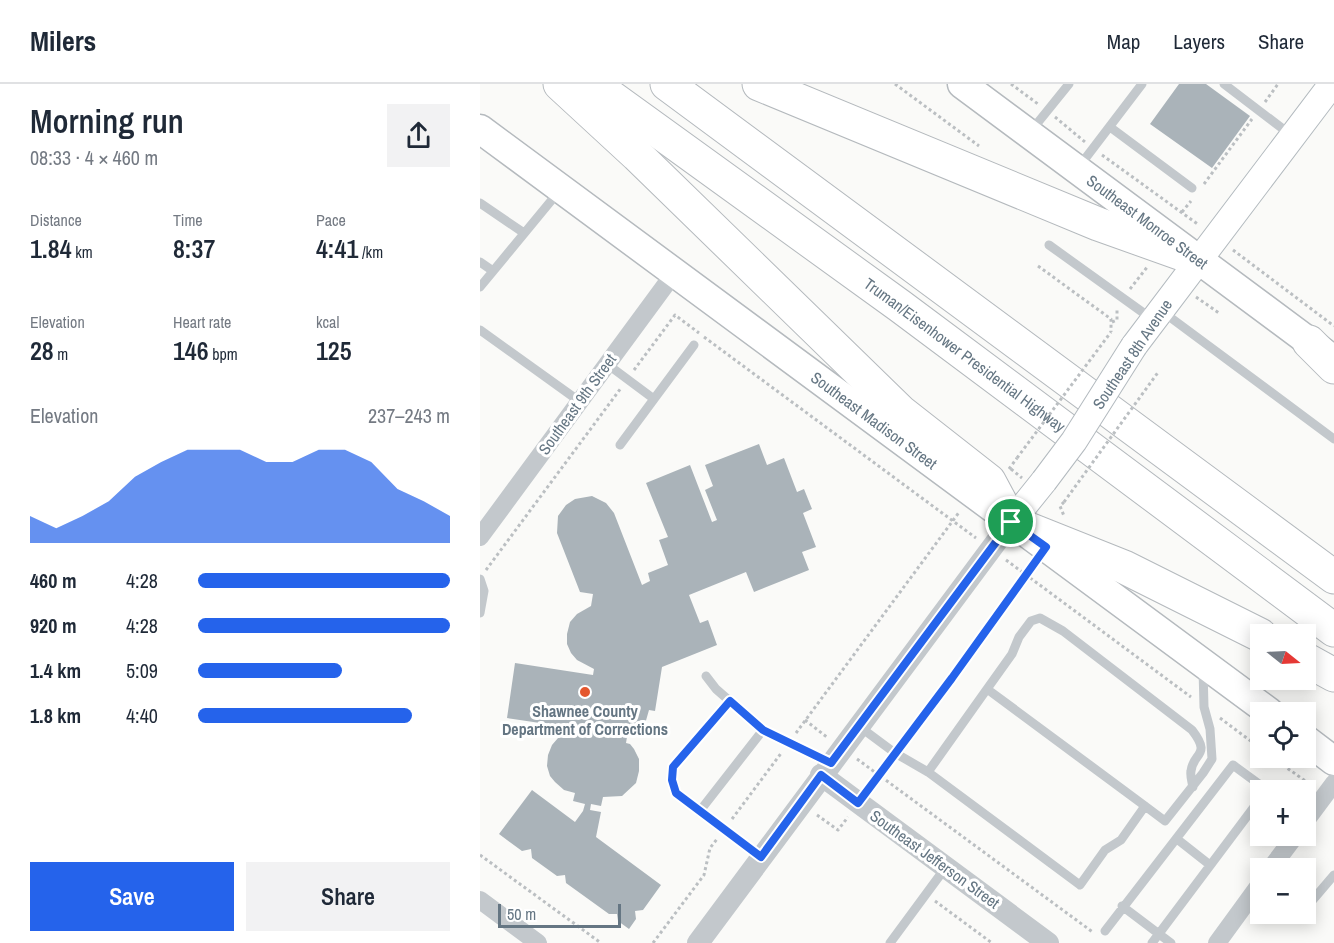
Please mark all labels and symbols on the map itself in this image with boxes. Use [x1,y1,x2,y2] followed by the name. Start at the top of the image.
[1082,169,1213,274] street label: Southeast Monroe Street
[860,272,1071,437] street label: Truman/Eisenhower Presidential Highway
[1087,295,1177,413] street label: Southeast 8th Avenue
[533,349,621,459] street label: Southeast 9th Street
[806,366,942,474] street label: Southeast Madison Street
[985,496,1036,547] pin
[1250,624,1316,690] north arrow
[578,685,592,699] marker: Shawnee County Department of Corrections
[502,700,668,740] place label: Shawnee County Department of Corrections
[866,805,1005,914] street label: Southeast Jefferson Street
[498,901,621,928] scale bar

